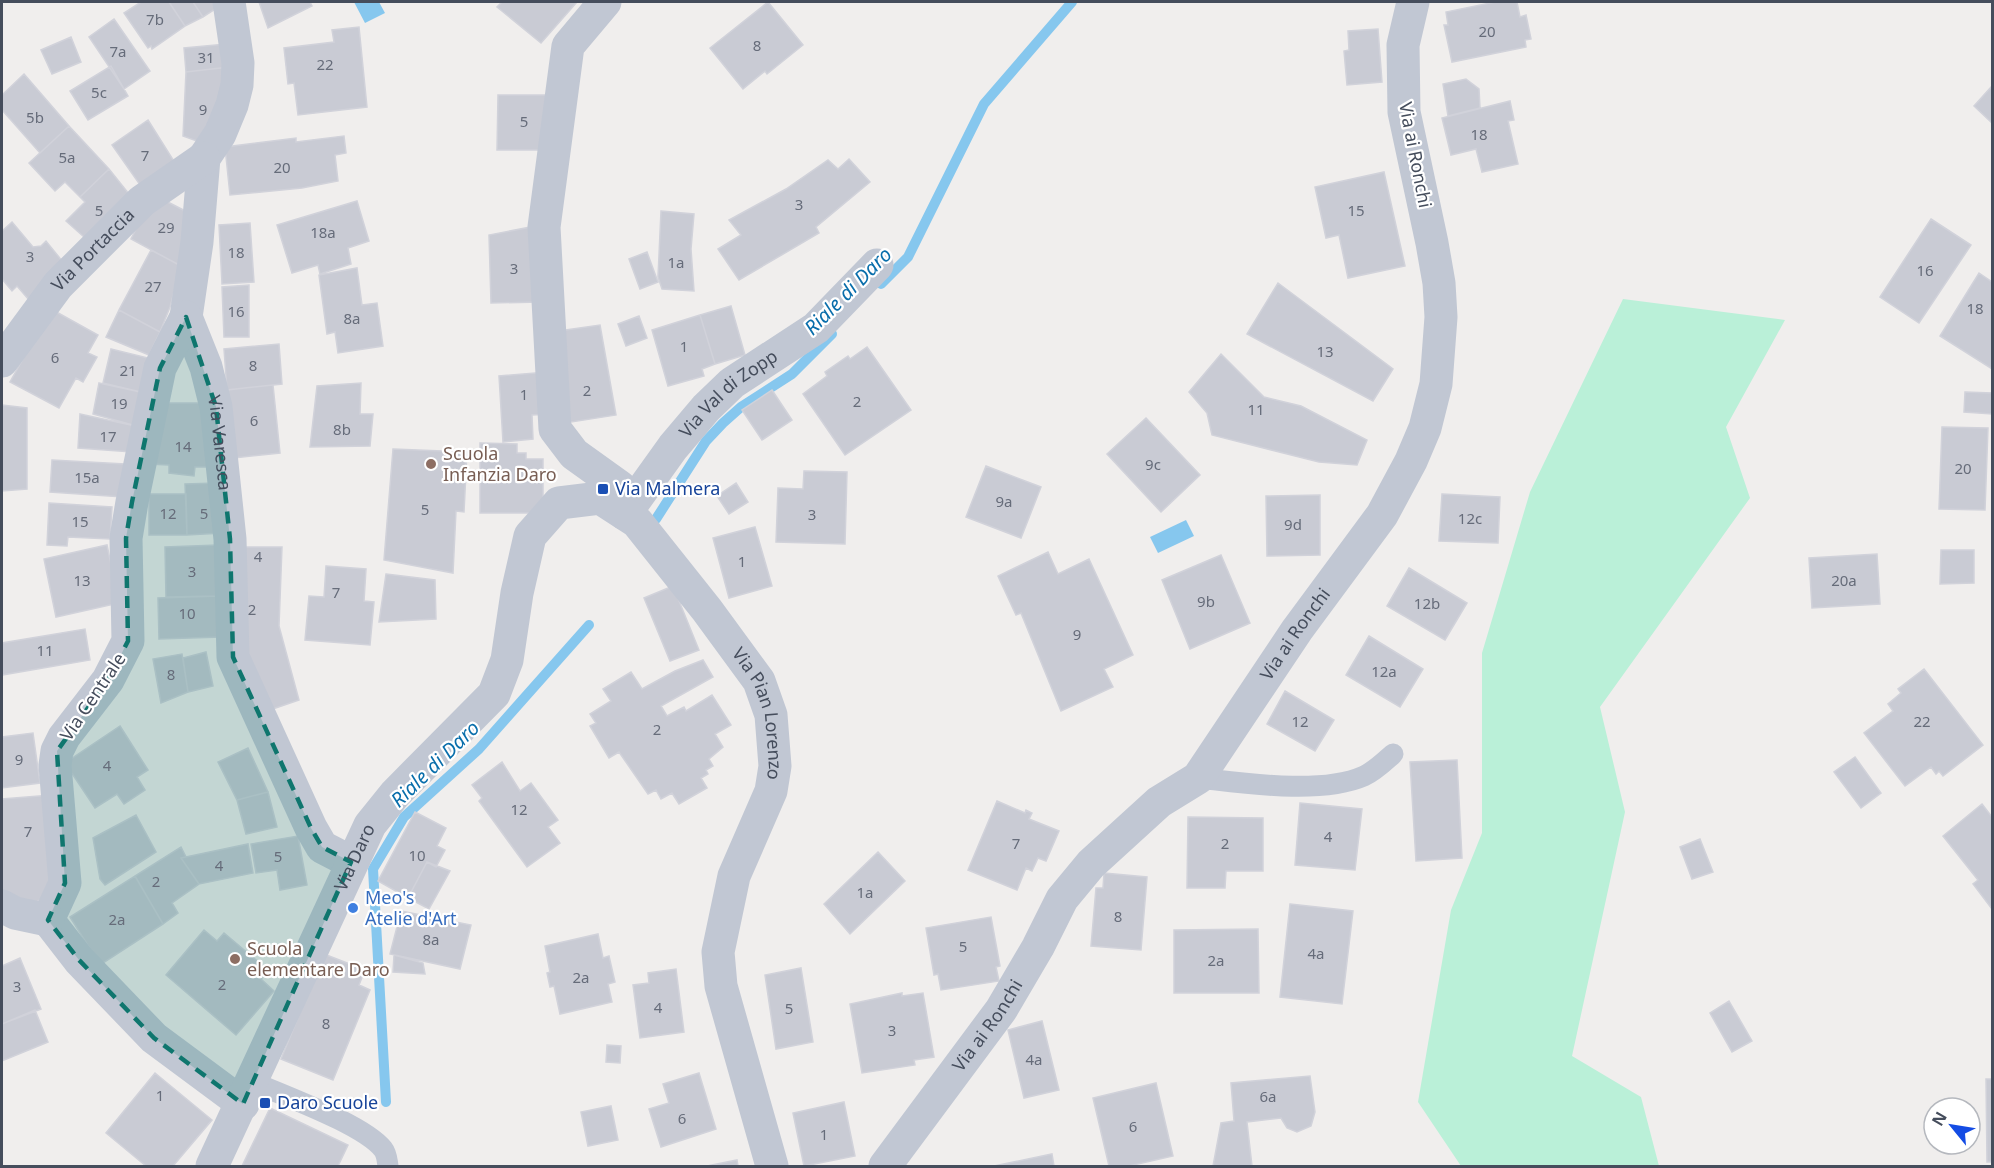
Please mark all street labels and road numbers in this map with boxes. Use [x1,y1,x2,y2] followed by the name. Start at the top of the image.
[1394,100,1438,210] street label: Via ai Ronchi
[46,203,139,296] street label: Via Portaccia
[673,343,782,442] street label: Via Val di Zopp
[203,393,238,492] street label: Via Varesca
[1254,583,1335,684] street label: Via ai Ronchi
[727,642,788,782] street label: Via Pian Lorenzo
[54,648,130,745] street label: Via Centrale
[328,820,380,895] street label: Via Daro
[946,975,1027,1076] street label: Via ai Ronchi

